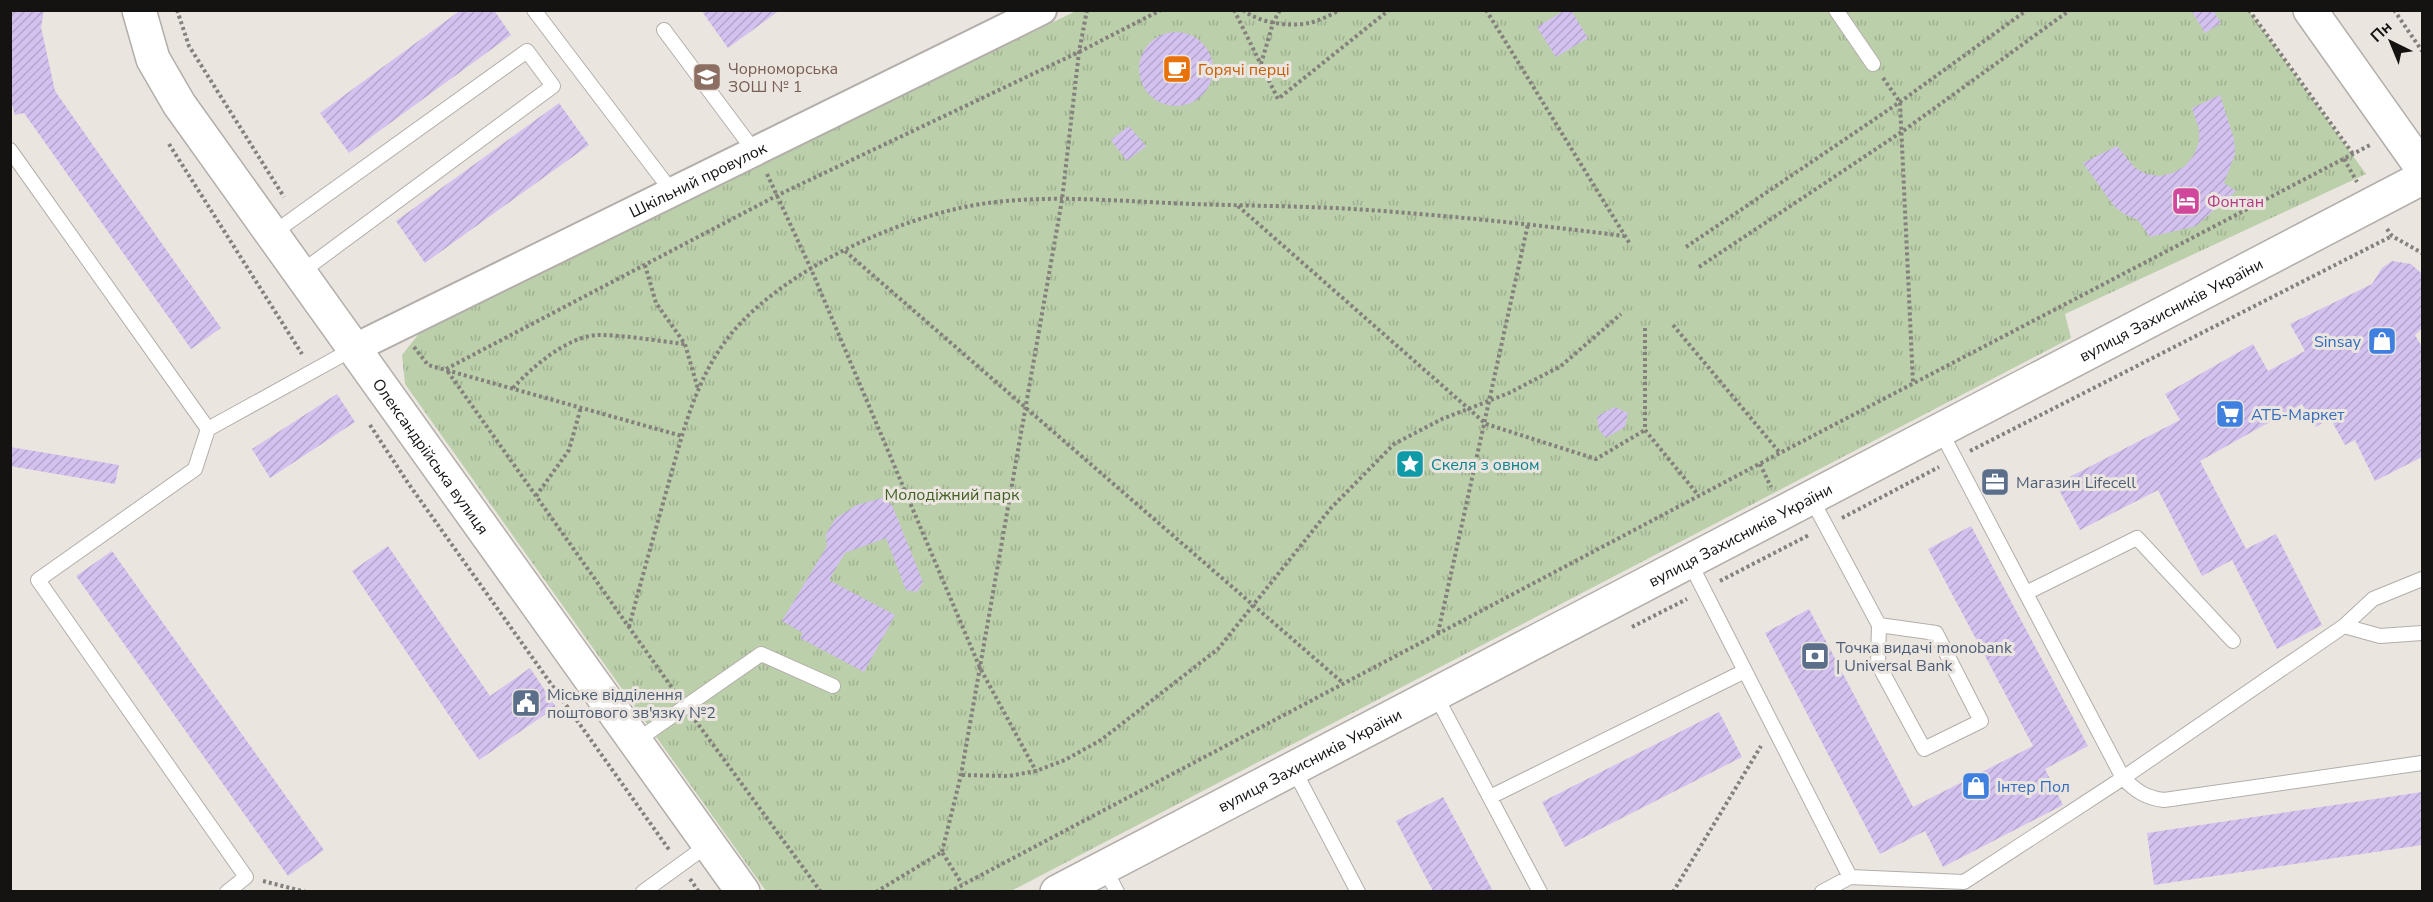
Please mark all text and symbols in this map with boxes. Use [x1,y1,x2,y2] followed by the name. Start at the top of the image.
[2361,12,2421,72] north arrow
[2366,16,2397,47] text: Пн
[1161,53,1193,85] cafe icon: Горячі перці
[728,58,838,98] place label: Чорноморська ЗОШ № 1
[1198,59,1290,81] place label: Горячі перці
[691,61,723,93] school or university icon: Чорноморська ЗОШ № 1
[626,137,771,223] street label: Шкільний провулок
[2170,185,2202,217] hotel icon: Фонтан
[2207,191,2264,213] place label: Фонтан
[2076,253,2267,367] street label: вулиця Захисників України
[2366,325,2398,357] shop icon: Sinsay
[2314,331,2362,353] place label: Sinsay
[367,374,494,539] street label: Олександрійська вулиця
[2214,398,2246,430] supermarket icon: АТБ-Маркет
[2251,404,2345,426] place label: АТБ-Маркет
[1394,448,1426,480] place icon: Скеля з овном
[1431,454,1540,476] place label: Скеля з овном
[1979,466,2011,498] office icon: Магазин Lifecell
[2016,472,2136,494] place label: Магазин Lifecell
[1645,478,1836,593] street label: вулиця Захисників України
[885,484,1020,506] park label: Молодіжний парк
[1836,637,2013,677] place label: Точка видачі monobank | Universal Bank
[1799,640,1831,672] bank icon: Точка видачі monobank | Universal Bank
[547,684,716,724] place label: Міське відділення поштового зв'язку №2
[510,687,542,719] public building icon: Міське відділення поштового зв'язку №2
[1214,704,1406,818] street label: вулиця Захисників України
[1960,770,1992,802] shop icon: Інтер Пол
[1997,776,2070,798] place label: Інтер Пол

